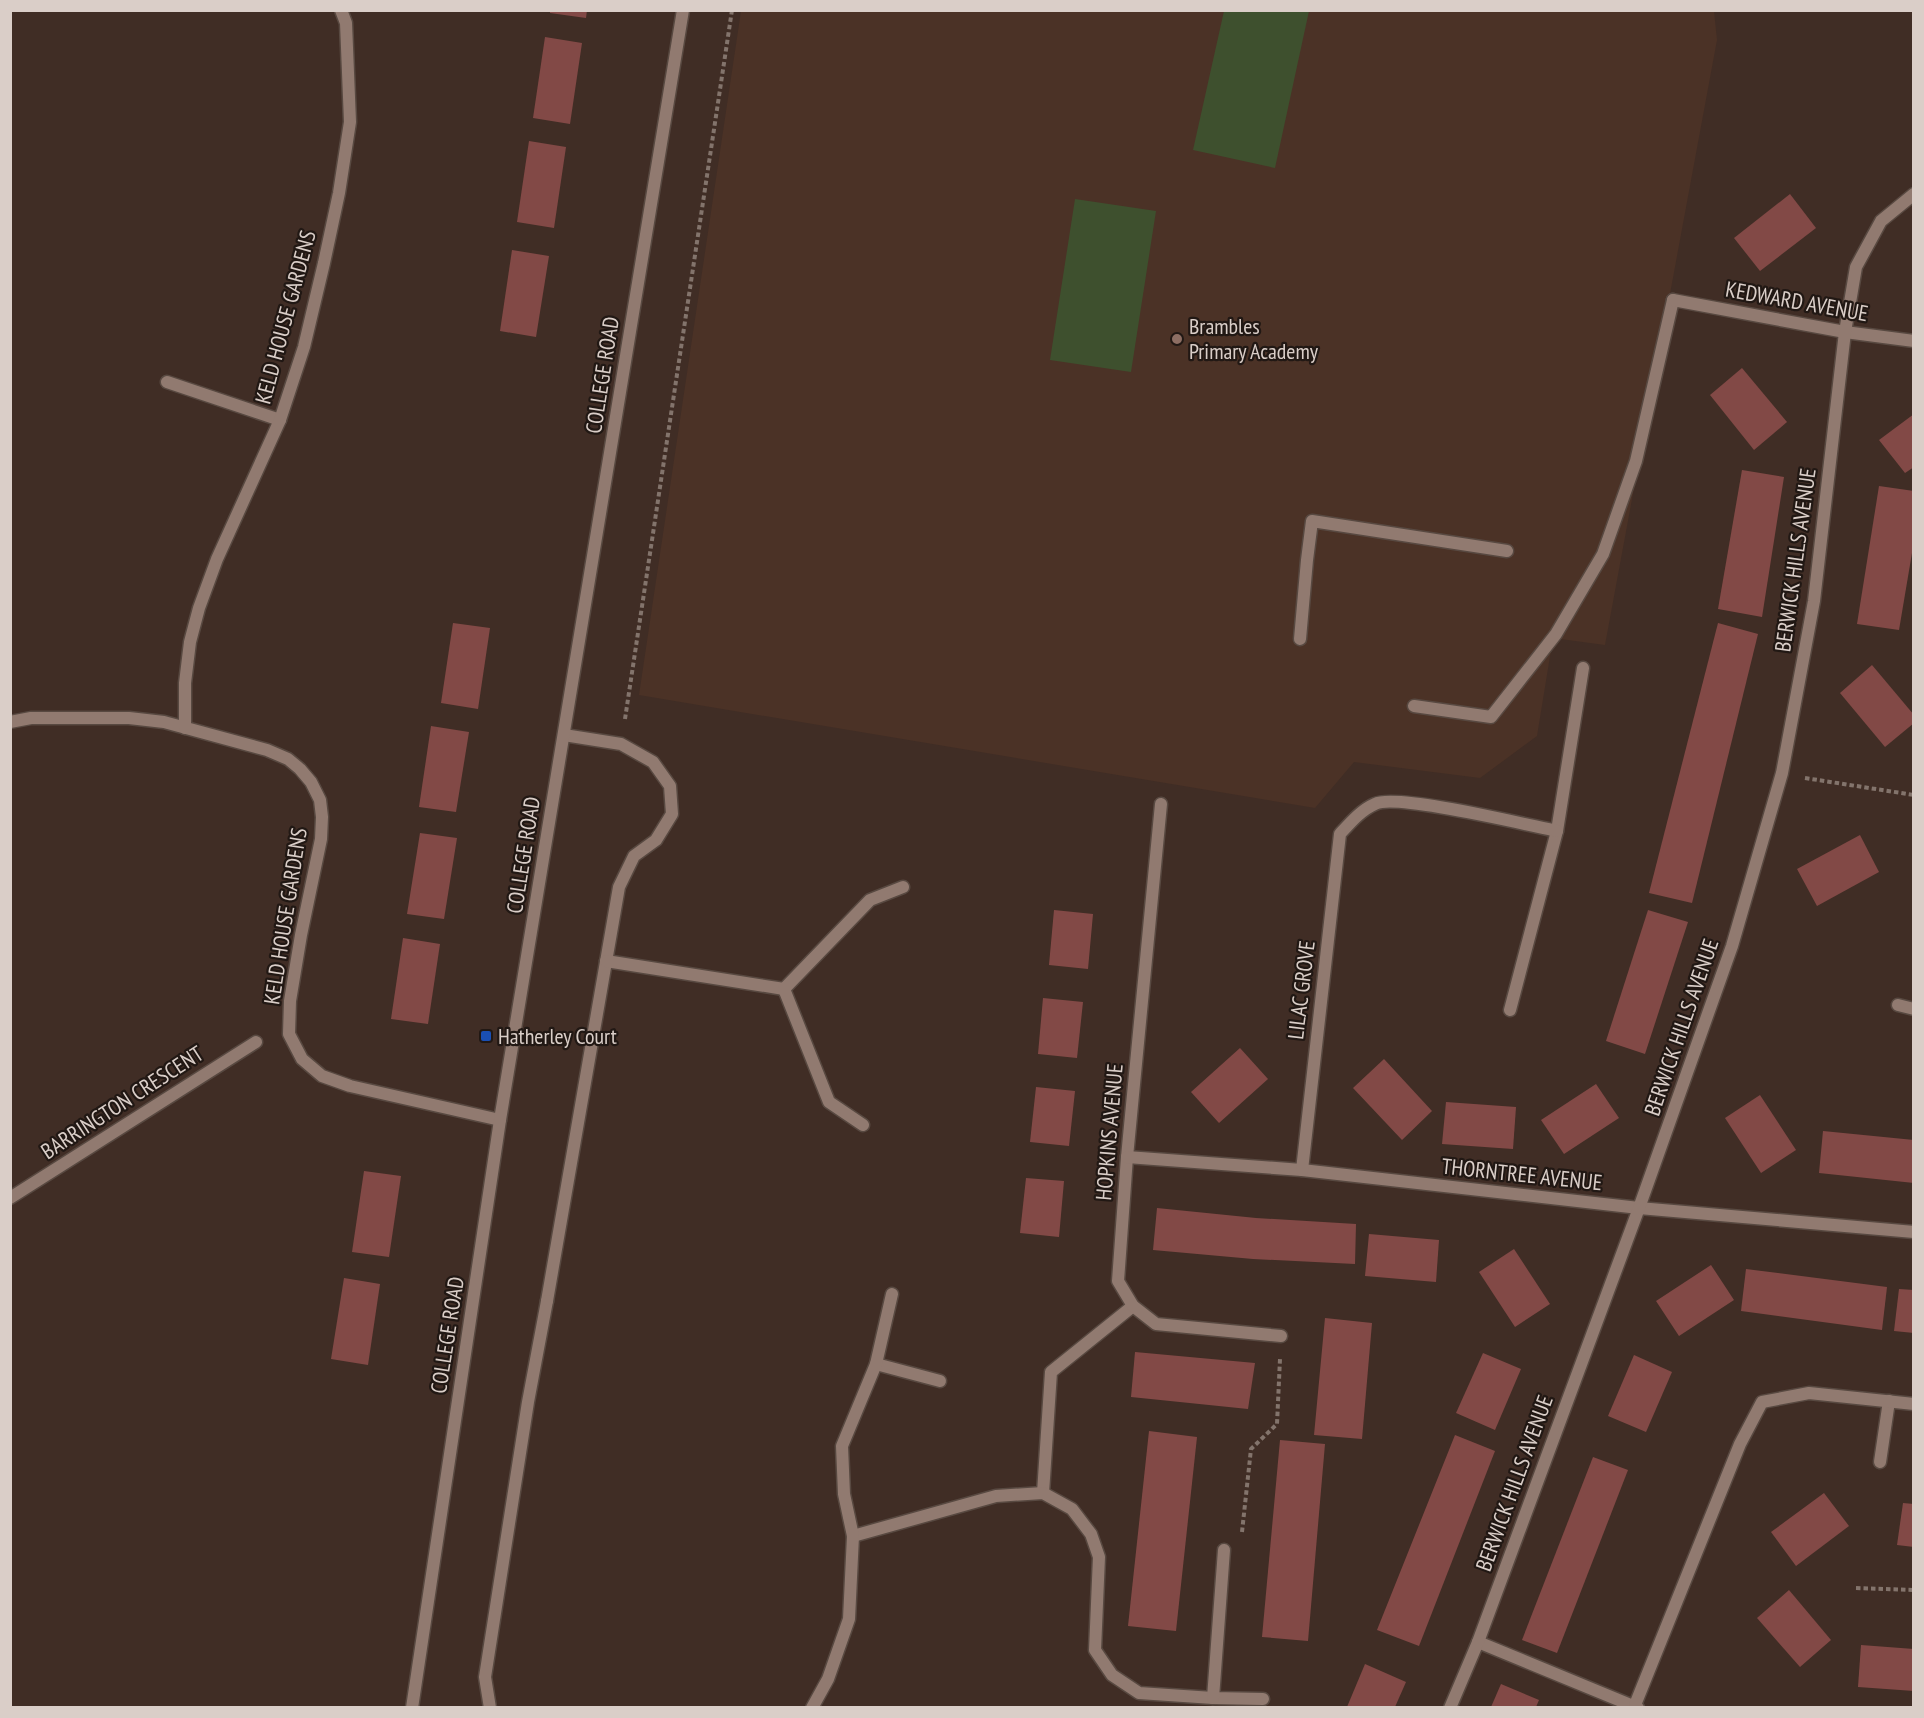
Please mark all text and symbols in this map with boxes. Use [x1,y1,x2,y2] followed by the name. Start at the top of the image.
[248,227,322,407] street label: KELD HOUSE GARDENS
[1724,275,1870,327] street label: KEDWARD AVENUE
[1189,312,1319,365] place label: Brambles Primary Academy
[579,315,625,435] street label: COLLEGE ROAD
[1170,332,1184,346] marker: Brambles Primary Academy
[1768,466,1822,654] street label: BERWICK HILLS AVENUE
[500,795,546,915] street label: COLLEGE ROAD
[257,826,313,1006] street label: KELD HOUSE GARDENS
[1638,935,1724,1119] street label: BERWICK HILLS AVENUE
[1281,939,1321,1041] street label: LILAC GROVE
[498,1022,617,1050] place label: Hatherley Court
[479,1029,493,1043] marker: Hatherley Court
[36,1039,209,1165] street label: BARRINGTON CRESCENT
[1089,1063,1129,1201] street label: HOPKINS AVENUE
[1440,1152,1604,1196] street label: THORNTREE AVENUE
[424,1275,470,1395] street label: COLLEGE ROAD
[1469,1391,1559,1575] street label: BERWICK HILLS AVENUE

